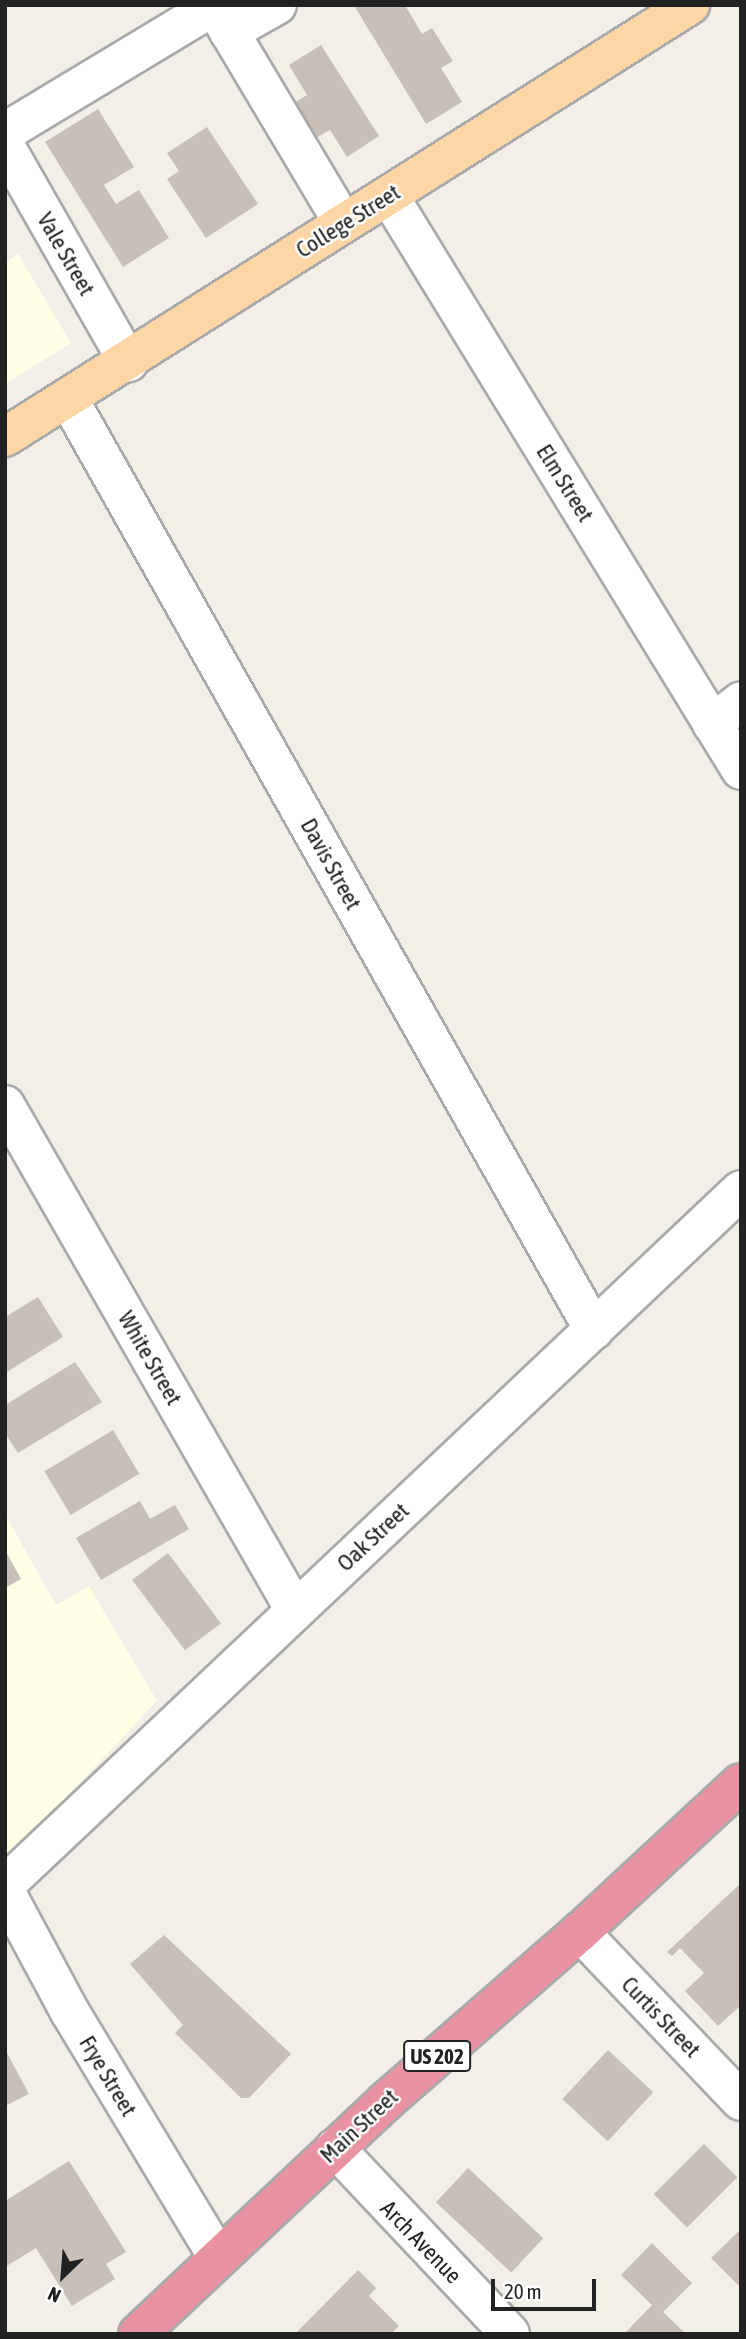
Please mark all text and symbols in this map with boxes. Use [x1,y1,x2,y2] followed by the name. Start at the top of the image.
[291,178,405,264] street label: College Street
[31,208,101,300] street label: Vale Street
[530,439,600,527] street label: Elm Street
[295,814,367,914] street label: Davis Street
[112,1306,188,1410] street label: White Street
[331,1497,415,1577] street label: Oak Street
[616,1971,706,2063] street label: Curtis Street
[73,2031,143,2121] street label: Frye Street
[402,2038,472,2074] road number: US 202
[314,2083,404,2169] street label: Main Street
[375,2195,467,2289] street label: Arch Avenue
[28,2241,98,2311] north arrow
[494,2266,599,2310] scale bar
[504,2279,542,2303] text: 20 m
[44,2283,64,2307] text: N

